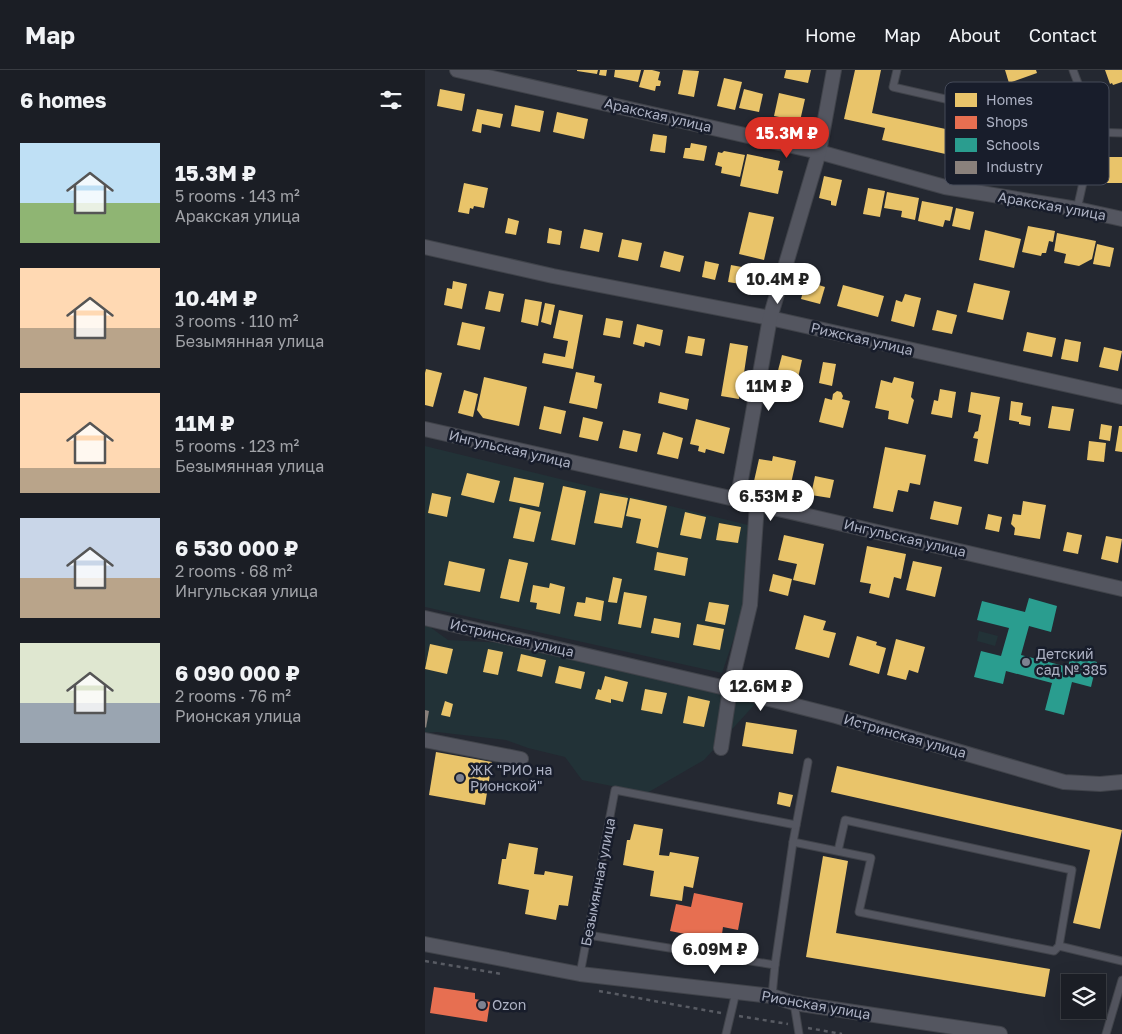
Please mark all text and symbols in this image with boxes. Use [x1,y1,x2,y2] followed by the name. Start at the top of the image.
[25,20,75,49] text: Map
[805,24,856,46] text: Home
[884,24,921,46] text: Map
[949,24,1001,46] text: About
[1029,24,1097,46] text: Contact
[945,82,1109,185] legend
[377,86,405,114] icon: filters
[20,87,106,113] text: 6 homes
[986,91,1033,108] text: Homes
[603,94,713,135] street label: Аракская улица
[986,113,1028,130] text: Shops
[741,116,833,159] pin: 15.3M ₽
[756,123,818,143] text: 15.3M ₽
[986,136,1040,153] text: Schools
[986,158,1043,175] text: Industry
[175,160,256,186] text: 15.3M ₽
[60,163,120,223] icon: home
[175,186,300,206] text: 5 rooms · 143 m²
[997,188,1108,223] street label: Аракская улица
[175,206,300,226] text: Аракская улица
[732,262,824,305] pin: 10.4M ₽
[747,269,809,289] text: 10.4M ₽
[175,285,257,311] text: 10.4M ₽
[60,288,120,348] icon: home
[175,311,298,331] text: 3 rooms · 110 m²
[809,318,915,359] street label: Рижская улица
[175,331,324,351] text: Безымянная улица
[734,370,804,412] pin: 11M ₽
[746,376,792,396] text: 11M ₽
[175,410,235,436] text: 11M ₽
[60,413,120,473] icon: home
[447,426,573,471] street label: Ингульская улица
[175,436,299,456] text: 5 rooms · 123 m²
[175,456,324,476] text: Безымянная улица
[725,480,817,522] pin: 6.53M ₽
[739,486,803,506] text: 6.53M ₽
[842,515,968,560] street label: Ингульская улица
[175,535,298,561] text: 6 530 000 ₽
[60,538,120,598] icon: home
[175,561,292,581] text: 2 rooms · 68 m²
[175,581,318,601] text: Ингульская улица
[448,615,576,660] street label: Истринская улица
[1036,645,1107,678] place label: Детский сад № 385
[1020,656,1032,668] marker: Детский сад № 385
[175,660,300,686] text: 6 090 000 ₽
[60,663,120,723] icon: home
[715,670,807,712] pin: 12.6M ₽
[730,676,792,696] text: 12.6M ₽
[175,686,291,706] text: 2 rooms · 76 m²
[175,706,301,726] text: Рионская улица
[842,710,968,761] street label: Истринская улица
[470,761,552,794] place label: ЖК "РИО на Рионской"
[454,772,466,784] marker: ЖК "РИО на Рионской"
[577,816,618,948] street label: Безымянная улица
[669,932,761,975] pin: 6.09M ₽
[683,939,747,959] text: 6.09M ₽
[1061,974,1106,1019] map controls
[1061,974,1106,1019] button: layers
[760,987,872,1022] street label: Рионская улица
[492,996,526,1013] place label: Ozon
[476,999,488,1011] marker: Ozon

